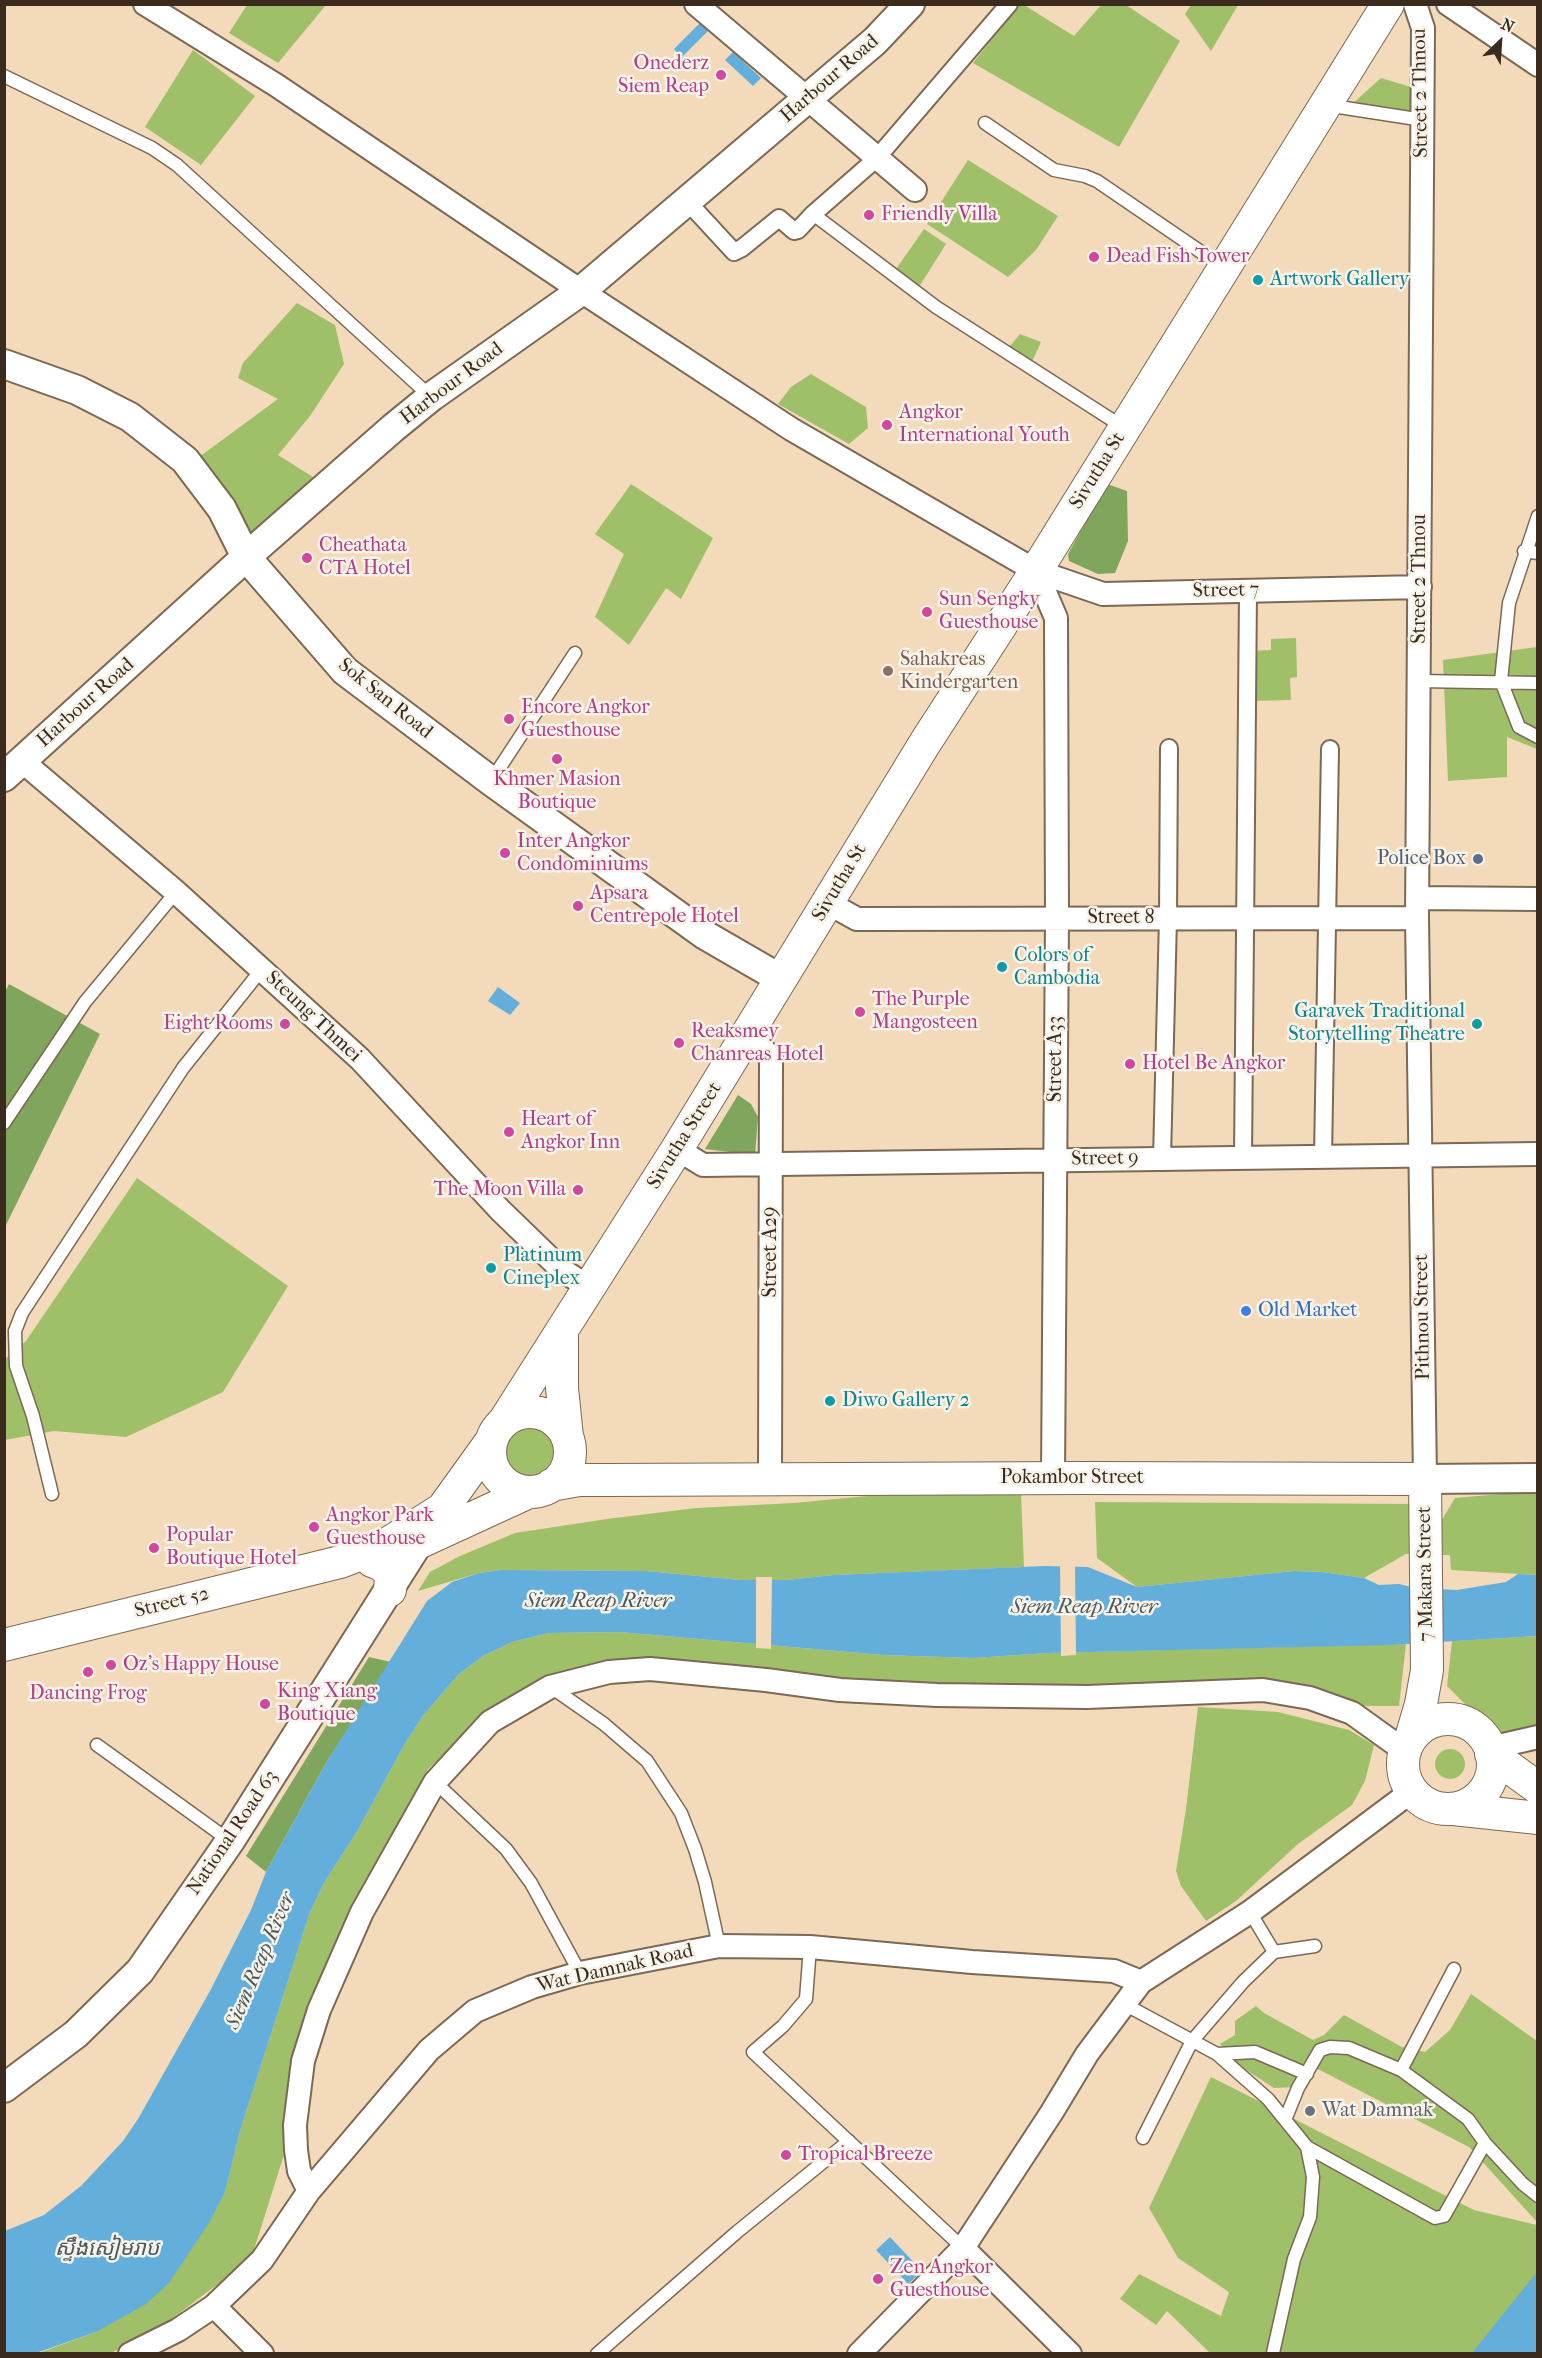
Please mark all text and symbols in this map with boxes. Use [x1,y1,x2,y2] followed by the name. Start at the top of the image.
[1470,12,1530,72] north arrow
[1498,14,1517,36] text: N
[1408,28,1434,158] street label: Street 2 Thnou
[776,30,884,128] street label: Harbour Road
[618,52,709,99] place label: Onederz Siem Reap
[714,68,728,82] marker: Onederz Siem Reap
[881,203,998,227] place label: Friendly Villa
[862,208,876,222] marker: Friendly Villa
[1106,245,1249,269] place label: Dead Fish Tower
[1087,250,1101,264] marker: Dead Fish Tower
[1270,268,1410,292] place label: Artwork Gallery
[1251,273,1265,287] marker: Artwork Gallery
[396,338,508,430] street label: Harbour Road
[899,401,1070,448] place label: Angkor International Youth
[880,418,894,432] marker: Angkor International Youth
[1065,428,1131,514] street label: Sivutha St
[1408,514,1432,644] street label: Street 2 Thnou
[319,534,411,581] place label: Cheathata CTA Hotel
[300,551,314,565] marker: Cheathata CTA Hotel
[1192,578,1260,604] street label: Street 7
[939,588,1040,635] place label: Sun Sengky Guesthouse
[920,605,934,619] marker: Sun Sengky Guesthouse
[900,648,1018,695] place label: Sahakreas Kindergarten
[32,653,140,753] street label: Harbour Road
[333,654,437,744] street label: Sok San Road
[881,664,895,678] marker: Sahakreas Kindergarten
[521,696,650,743] place label: Encore Angkor Guesthouse
[502,712,516,726] marker: Encore Angkor Guesthouse
[550,752,564,766] marker: Khmer Masion Boutique
[493,768,621,815] place label: Khmer Masion Boutique
[517,830,648,877] place label: Inter Angkor Condominiums
[807,840,873,926] street label: Sivutha St
[498,846,512,860] marker: Inter Angkor Condominiums
[1377,847,1466,871] place label: Police Box
[1471,852,1485,866] marker: Police Box
[590,882,739,929] place label: Apsara Centrepole Hotel
[571,899,585,913] marker: Apsara Centrepole Hotel
[1087,906,1155,930] street label: Street 8
[1014,944,1100,991] place label: Colors of Cambodia
[995,960,1009,974] marker: Colors of Cambodia
[260,966,366,1068] street label: Steung Thmei
[872,988,978,1035] place label: The Purple Mangosteen
[1288,1000,1465,1047] place label: Garavek Traditional Storytelling Theatre
[853,1005,867,1019] marker: The Purple Mangosteen
[163,1012,273,1036] place label: Eight Rooms
[1044,1016,1068,1102] street label: Street A33
[278,1017,292,1031] marker: Eight Rooms
[1470,1017,1484,1031] marker: Garavek Traditional Storytelling Theatre
[691,1020,824,1067] place label: Reaksmey Chanreas Hotel
[672,1036,686,1050] marker: Reaksmey Chanreas Hotel
[1142,1052,1285,1076] place label: Hotel Be Angkor
[1123,1057,1137,1071] marker: Hotel Be Angkor
[643,1078,727,1194] street label: Sivutha Street
[521,1108,620,1155] place label: Heart of Angkor Inn
[502,1125,516,1139] marker: Heart of Angkor Inn
[1071,1146,1139,1172] street label: Street 9
[433,1178,566,1202] place label: The Moon Villa
[571,1183,585,1197] marker: The Moon Villa
[759,1207,783,1297] street label: Street A29
[503,1244,582,1291] place label: Platinum Cineplex
[1410,1254,1436,1380] street label: Pithnou Street
[484,1261,498,1275] marker: Platinum Cineplex
[1258,1299,1357,1323] place label: Old Market
[1239,1304,1253,1318] marker: Old Market
[842,1389,970,1413] place label: Diwo Gallery 2
[823,1394,837,1408] marker: Diwo Gallery 2
[1000,1466,1144,1490] street label: Pokambor Street
[326,1504,434,1551] place label: Angkor Park Guesthouse
[1413,1506,1439,1642] street label: 7 Makara Street
[307,1520,321,1534] marker: Angkor Park Guesthouse
[166,1524,297,1571] place label: Popular Boutique Hotel
[147,1541,161,1555] marker: Popular Boutique Hotel
[132,1582,212,1624] street label: Street 52
[525,1589,671,1615] water label: Siem Reap River
[1011,1595,1157,1621] water label: Siem Reap River
[123,1653,279,1677] place label: Oz's Happy House
[104,1658,118,1672] marker: Oz's Happy House
[81,1665,95,1679] marker: Dancing Frog
[277,1680,377,1727] place label: King Xiang Boutique
[29,1682,147,1706] place label: Dancing Frog
[258,1697,272,1711] marker: King Xiang Boutique
[182,1766,284,1900] street label: National Road 63
[221,1889,301,2033] water label: Siem Reap River
[534,1939,696,1999] street label: Wat Damnak Road
[1322,2099,1433,2123] place label: Wat Damnak
[1303,2104,1317,2118] marker: Wat Damnak
[798,2143,933,2167] place label: Tropical Breeze
[779,2148,793,2162] marker: Tropical Breeze
[55,2237,159,2263] water label: ស្ទឹងសៀមរាប
[890,2256,993,2303] place label: Zen Angkor Guesthouse
[871,2272,885,2286] marker: Zen Angkor Guesthouse

